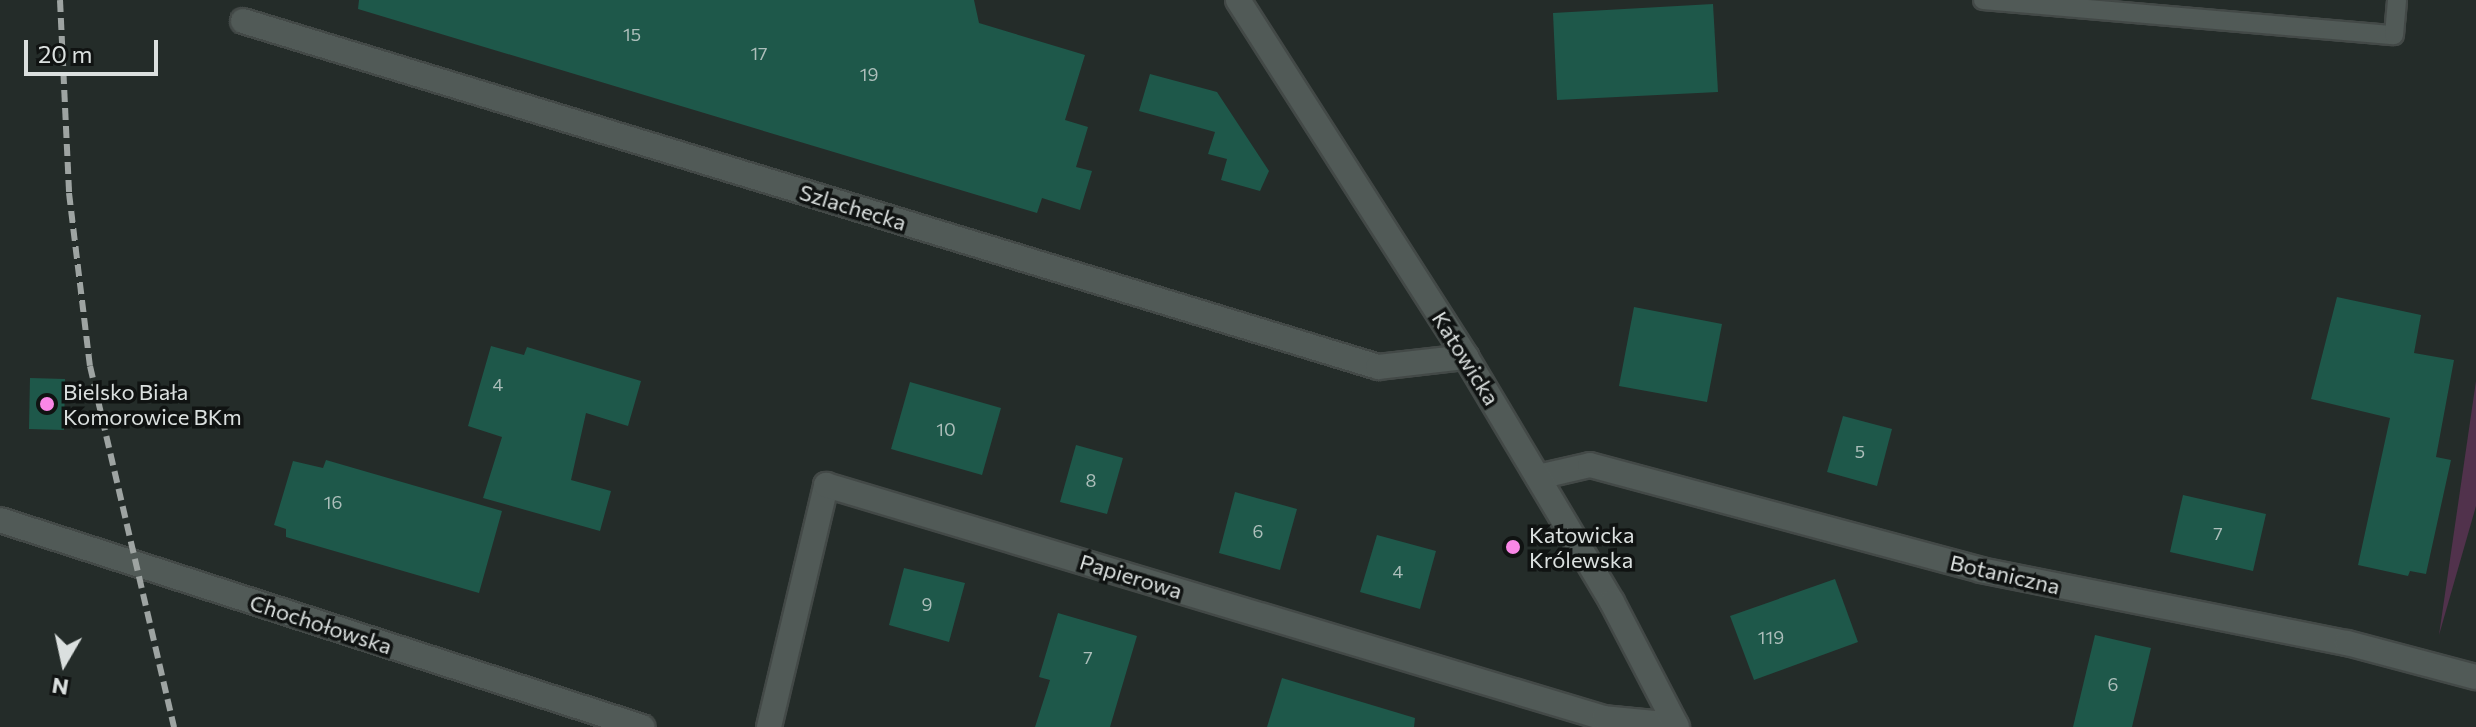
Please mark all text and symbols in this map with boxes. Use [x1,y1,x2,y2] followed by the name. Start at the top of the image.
[623,23,641,45] house number: 15
[28,24,162,74] scale bar
[38,39,92,68] text: 20 m
[750,42,768,64] house number: 17
[860,63,878,85] house number: 19
[796,178,910,236] street label: Szlachecka
[1427,306,1505,410] street label: Katowicka
[493,373,503,395] house number: 4
[63,378,242,430] place label: Bielsko Biała Komorowice BKm
[38,395,56,413] marker: Bielsko Biała Komorowice BKm
[936,418,956,440] house number: 10
[1855,440,1865,462] house number: 5
[1086,469,1096,491] house number: 8
[324,491,342,513] house number: 16
[1253,520,1263,542] house number: 6
[1529,521,1634,572] place label: Katowicka Królewska
[2213,522,2223,544] house number: 7
[1504,538,1522,556] marker: Katowicka Królewska
[1077,548,1185,604] street label: Papierowa
[1948,549,2062,599] street label: Botaniczna
[1393,560,1403,582] house number: 4
[247,589,395,659] street label: Chochołowska
[922,593,932,615] house number: 9
[24,623,104,703] north arrow
[1758,626,1784,648] house number: 119
[1083,646,1093,668] house number: 7
[50,673,70,702] text: N
[2108,673,2118,695] house number: 6

